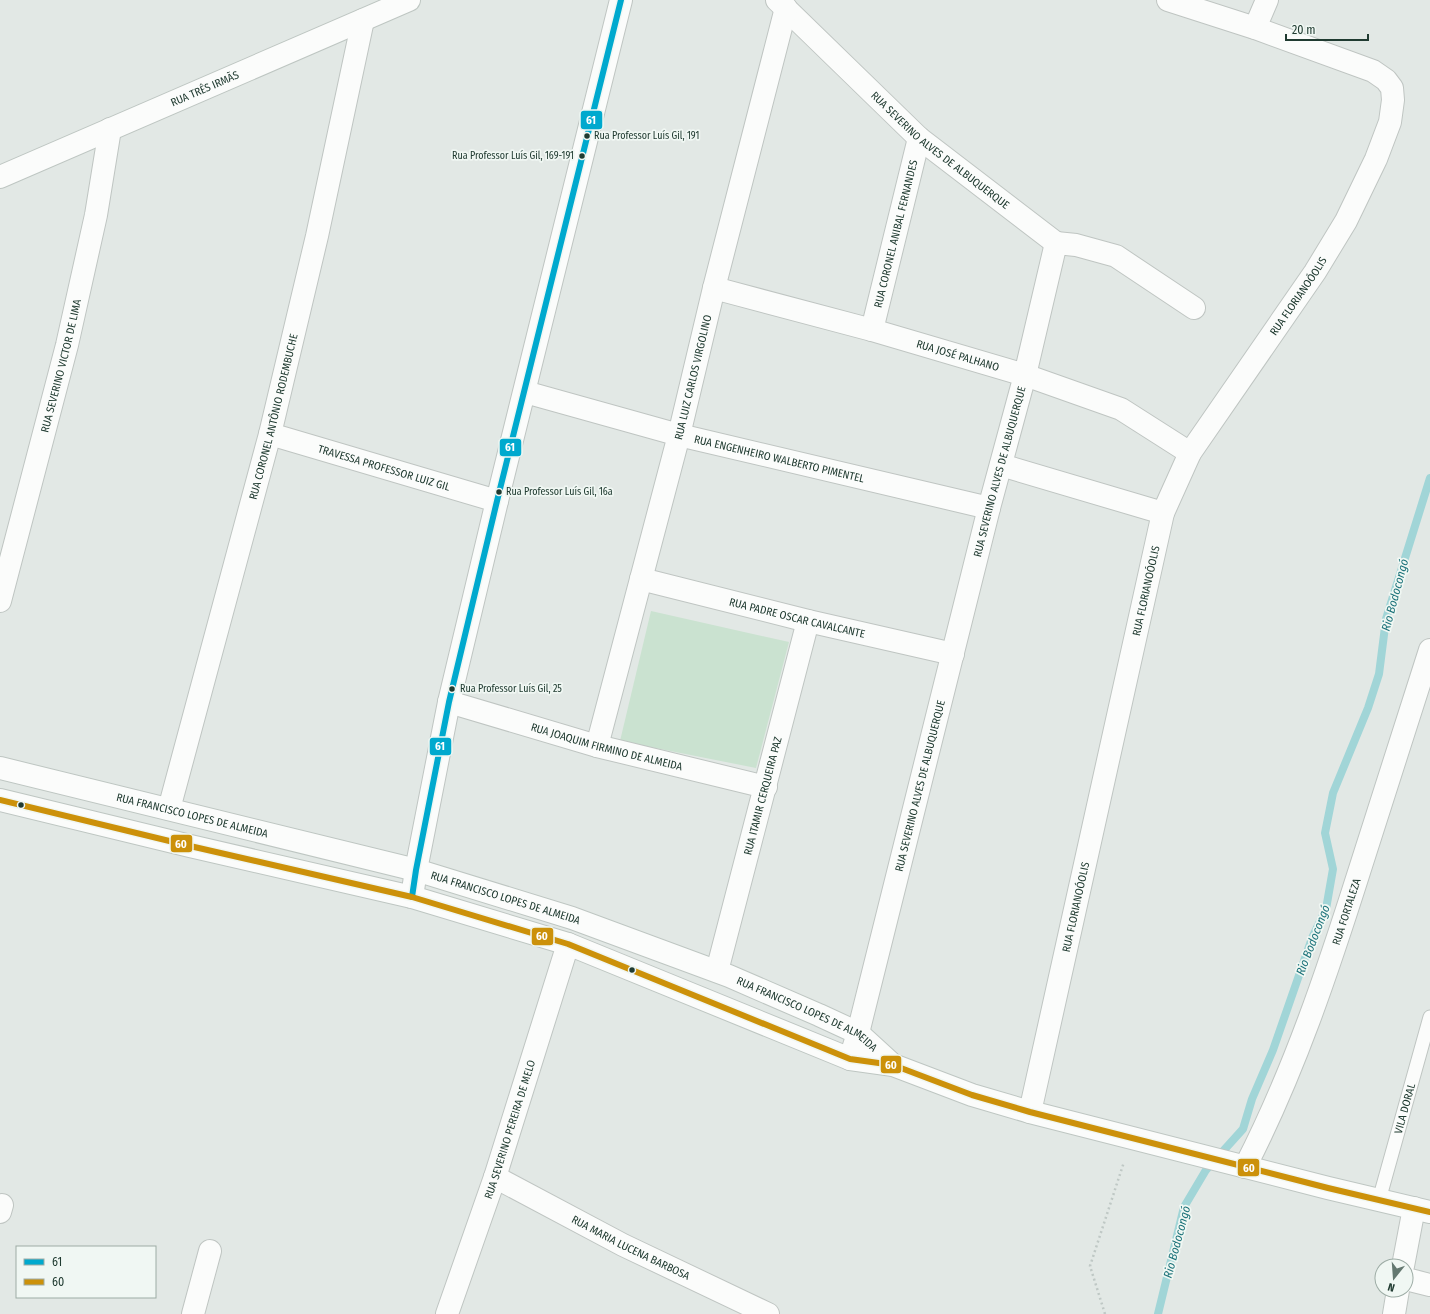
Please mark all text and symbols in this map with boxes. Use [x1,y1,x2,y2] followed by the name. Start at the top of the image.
[1286,16,1368,42] scale bar
[1292,23,1316,37] text: 20 m
[169,68,241,109] street label: RUA TRÊS IRMÃS
[868,89,1012,211] street label: RUA SEVERINO ALVES DE ALBUQUERQUE
[580,110,603,130] line badge: 61
[586,114,596,127] text: 61
[594,129,699,142] place label: Rua Professor Luís Gil, 191
[582,131,592,141] marker: Rua Professor Luís Gil, 191
[452,149,574,162] place label: Rua Professor Luís Gil, 169-191
[577,151,587,161] marker: Rua Professor Luís Gil, 169-191
[871,158,920,309] street label: RUA CORONEL ANIBAL FERNANDES
[1267,254,1330,338] street label: RUA FLORIANOÓOLIS
[38,298,84,434] street label: RUA SEVERINO VICTOR DE LIMA
[672,313,714,441] street label: RUA LUIZ CARLOS VIRGOLINO
[246,332,300,501] street label: RUA CORONEL ANTÔNIO RODEMBUCHE
[915,337,1001,374] street label: RUA JOSÉ PALHANO
[970,385,1028,558] street label: RUA SEVERINO ALVES DE ALBUQUERQUE
[693,432,866,485] street label: RUA ENGENHEIRO WALBERTO PIMENTEL
[499,438,522,457] line badge: 61
[505,441,515,454] text: 61
[316,442,452,493] street label: TRAVESSA PROFESSOR LUIZ GIL
[506,485,613,498] place label: Rua Professor Luís Gil, 16a
[494,487,504,497] marker: Rua Professor Luís Gil, 16a
[1129,544,1162,637] street label: RUA FLORIANOÓOLIS
[1379,557,1411,633] water label: Rio Bodocongó
[728,595,866,640] street label: RUA PADRE OSCAR CAVALCANTE
[460,682,562,695] place label: Rua Professor Luís Gil, 25
[447,684,457,694] marker: Rua Professor Luís Gil, 25
[892,699,947,873] street label: RUA SEVERINO ALVES DE ALBUQUERQUE
[529,720,684,773] street label: RUA JOAQUIM FIRMINO DE ALMEIDA
[741,735,784,856] street label: RUA ITAMIR CERQUEIRA PAZ
[429,737,452,756] line badge: 61
[435,740,445,753] text: 61
[115,790,270,840] street label: RUA FRANCISCO LOPES DE ALMEIDA
[16,800,26,810] unlabelled marker
[170,834,193,853] line badge: 60
[175,838,187,851] text: 60
[1059,860,1092,953] street label: RUA FLORIANOÓOLIS
[429,868,582,927] street label: RUA FRANCISCO LOPES DE ALMEIDA
[1329,876,1363,947] street label: RUA FORTALEZA
[1293,903,1333,977] water label: Rio Bodocongó
[531,927,554,946] line badge: 60
[536,930,548,943] text: 60
[627,965,637,975] unlabelled marker
[735,974,880,1054] street label: RUA FRANCISCO LOPES DE ALMEIDA
[880,1055,902,1074] line badge: 60
[481,1058,538,1201] street label: RUA SEVERINO PEREIRA DE MELO
[885,1059,897,1072] text: 60
[1391,1082,1418,1135] street label: VILA DORAL
[1237,1158,1260,1177] line badge: 60
[1243,1162,1255,1175] text: 60
[1161,1204,1193,1280] water label: Rio Bodocongó
[569,1212,692,1282] street label: RUA MARIA LUCENA BARBOSA
[16,1246,156,1298] legend
[52,1255,62,1269] text: 61
[1374,1258,1414,1298] north arrow
[52,1275,64,1289] text: 60
[1386,1280,1396,1294] text: N

